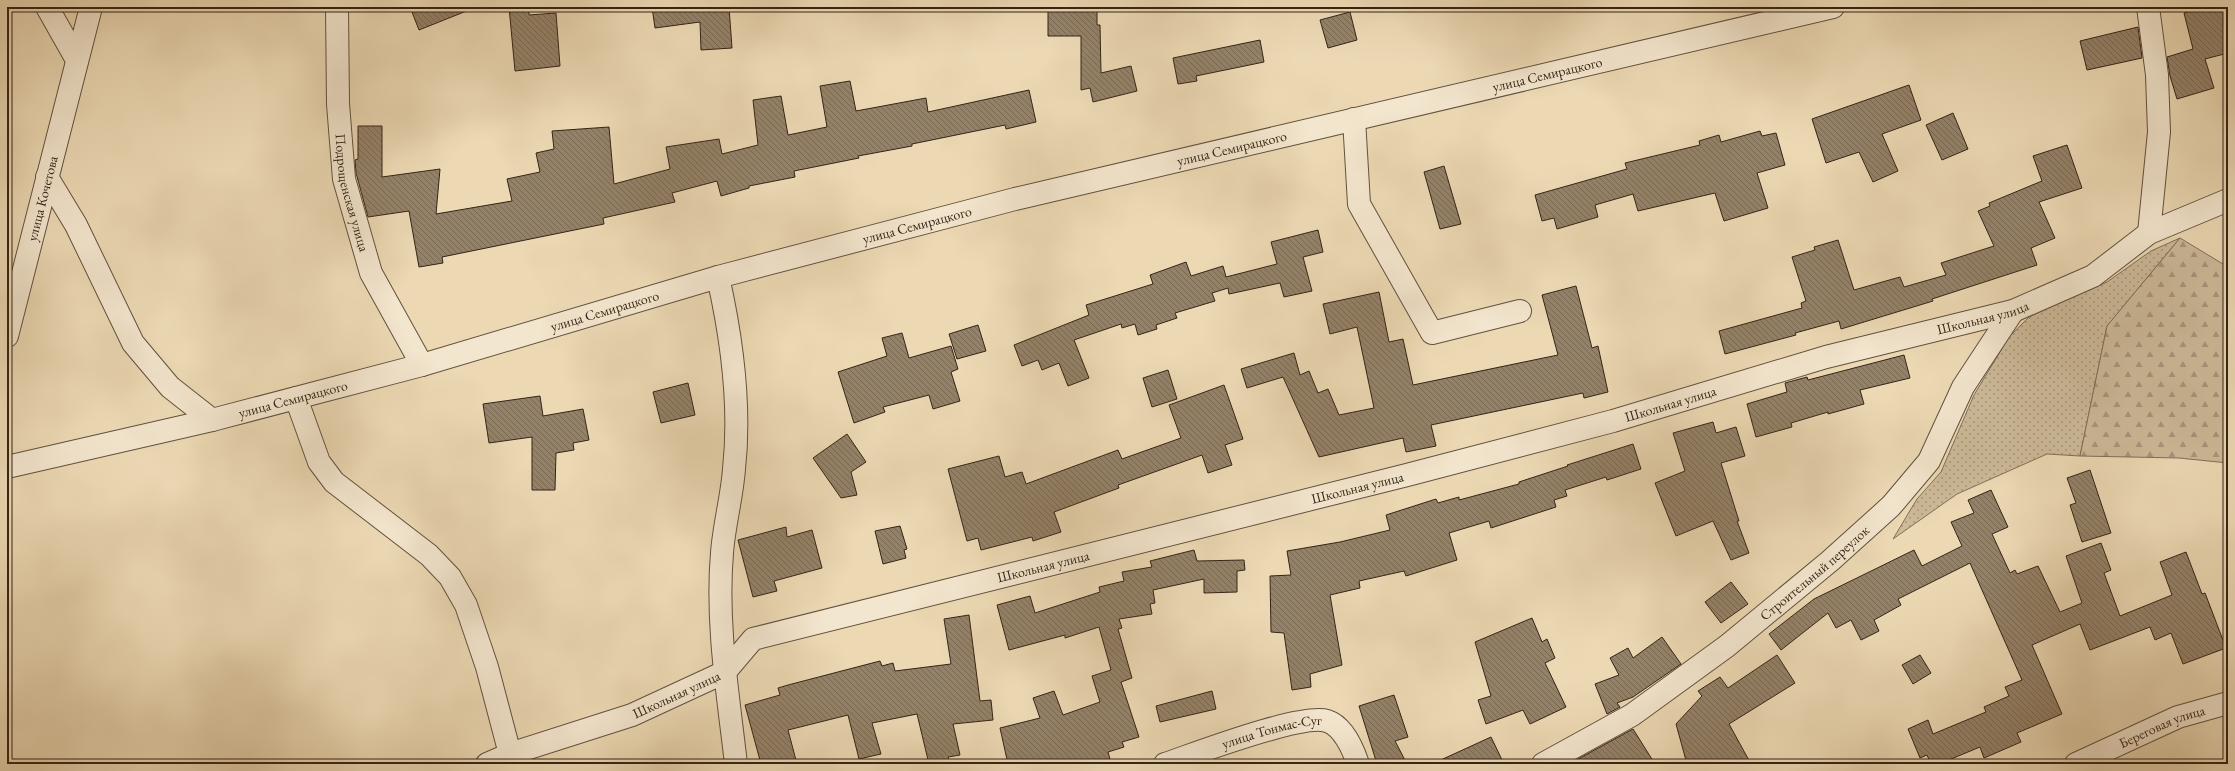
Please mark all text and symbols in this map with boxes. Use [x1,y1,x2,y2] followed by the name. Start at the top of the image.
[1491,52,1604,96] street label: улица Семирацкого
[1175,127,1289,170] street label: улица Семирацкого
[331,133,373,254] street label: Подрощенская улица
[23,153,62,243] street label: улица Кочетова
[861,202,974,248] street label: улица Семирацкого
[548,286,661,335] street label: улица Семирацкого
[1935,296,2032,338] street label: Школьная улица
[236,376,350,422] street label: улица Семирацкого
[1623,381,1719,426] street label: Школьная улица
[1309,467,1406,508] street label: Школьная улица
[1756,521,1873,624] street label: Строительный переулок
[995,546,1091,586] street label: Школьная улица
[630,666,723,722] street label: Школьная улица
[2116,701,2207,752] street label: Береговая улица
[1219,711,1322,753] street label: улица Тонмас-Суг

